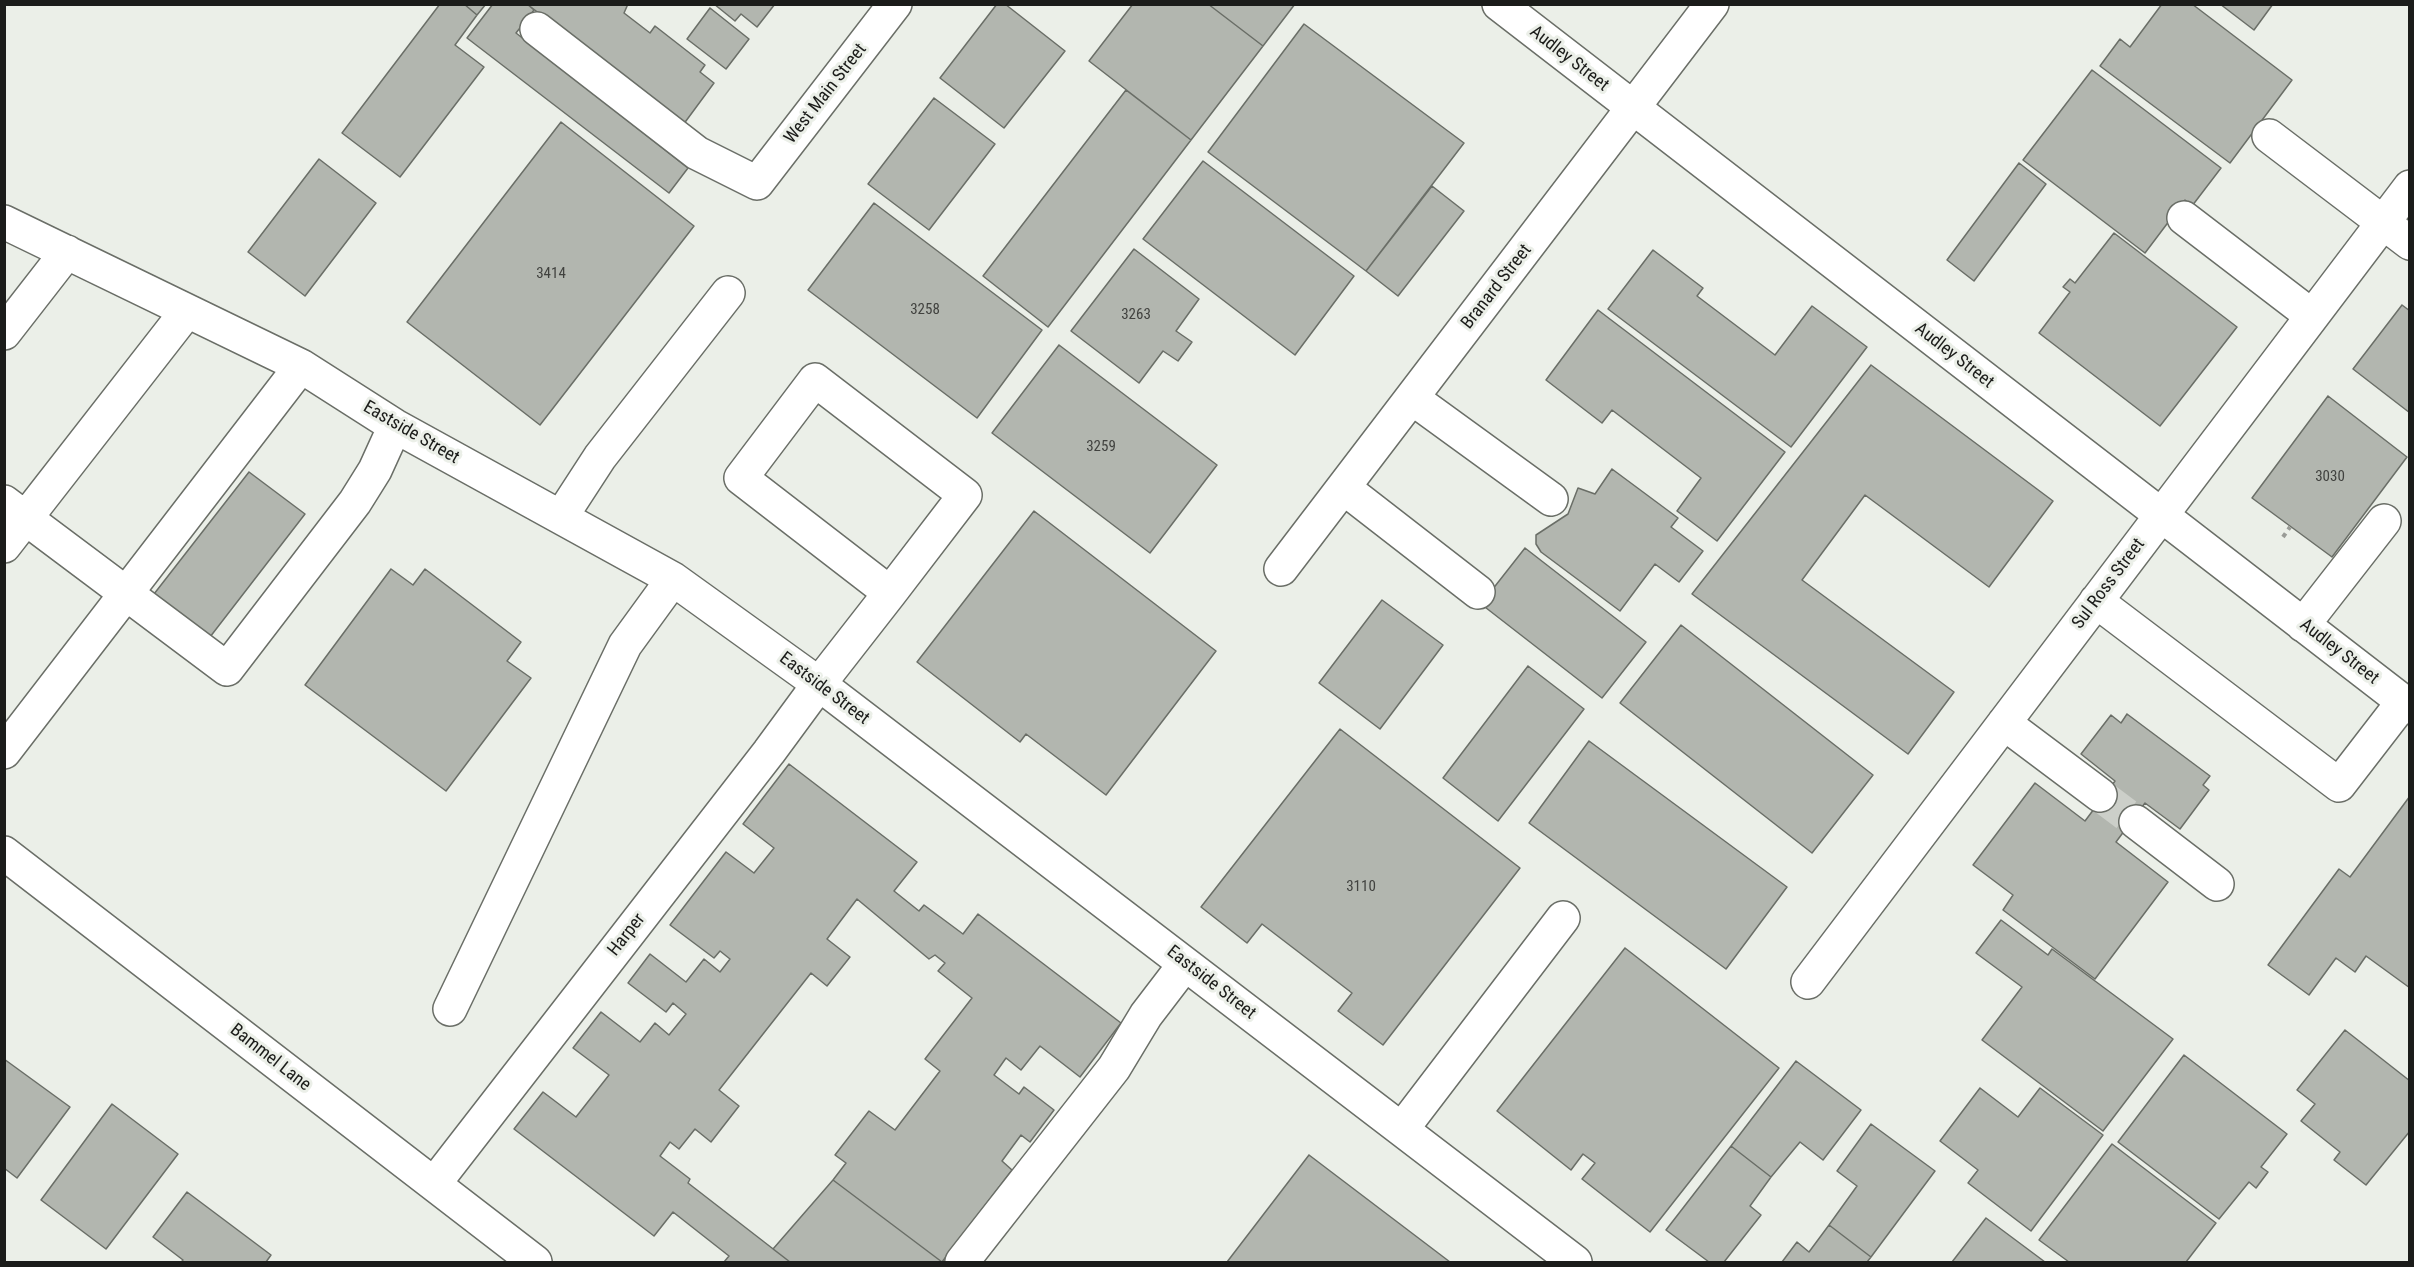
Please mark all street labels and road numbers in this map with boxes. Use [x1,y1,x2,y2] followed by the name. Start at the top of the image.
[1525,21,1613,97] street label: Audley Street
[780,40,872,148] street label: West Main Street
[1457,240,1537,334] street label: Branard Street
[1910,318,1998,394] street label: Audley Street
[359,397,463,469] street label: Eastside Street
[2068,535,2150,633] street label: Sul Ross Street
[2295,614,2383,690] street label: Audley Street
[775,648,873,730] street label: Eastside Street
[604,909,650,961] street label: Harper
[1162,942,1260,1024] street label: Eastside Street
[225,1020,315,1096] street label: Bammel Lane

